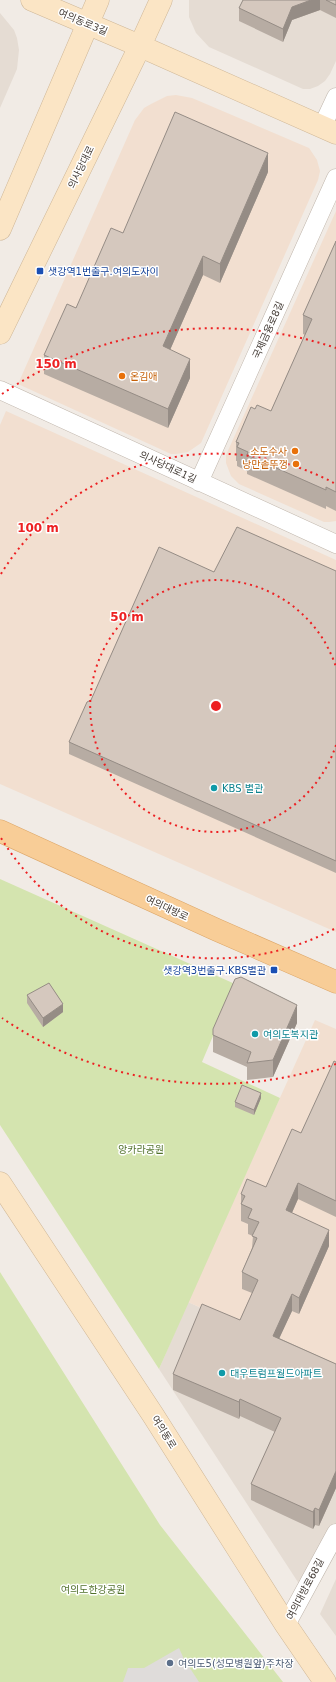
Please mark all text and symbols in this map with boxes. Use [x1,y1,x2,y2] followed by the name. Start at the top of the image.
[57,7,109,37] street label: 여의동로3길
[66,144,96,190] street label: 의사당대로
[35,266,45,276] marker: 샛강역1번출구.여의도자이
[48,266,159,277] place label: 샛강역1번출구.여의도자이
[250,300,286,360] street label: 국제금융로8길
[35,357,77,371] text: 150 m
[117,371,127,381] marker: 온김애
[130,371,158,382] place label: 온김애
[250,446,288,457] place label: 소도수사
[290,446,300,456] marker: 소도수사
[138,449,198,485] street label: 의사당대로1길
[242,459,288,470] place label: 낭만솥뚜껑
[291,459,301,469] marker: 낭만솥뚜껑
[17,521,59,535] text: 100 m
[110,610,144,624] text: 50 m
[209,699,223,713] centre of rings
[209,783,219,793] marker: KBS 별관
[222,783,264,794] place label: KBS 별관
[144,893,190,923] street label: 여의대방로
[163,965,267,976] place label: 샛강역3번출구.KBS별관
[269,965,279,975] marker: 샛강역3번출구.KBS별관
[250,1029,260,1039] marker: 여의도복지관
[263,1029,319,1040] place label: 여의도복지관
[118,1144,164,1155] park label: 앙카라공원
[217,1368,227,1378] marker: 대우트럼프월드아파트
[230,1368,322,1379] place label: 대우트럼프월드아파트
[150,1413,178,1451] street label: 여의동로
[284,1556,326,1622] street label: 여의대방로68길
[61,1584,125,1595] park label: 여의도한강공원
[165,1658,175,1668] marker: 여의도5(성모병원앞)주차장
[178,1658,293,1669] place label: 여의도5(성모병원앞)주차장

